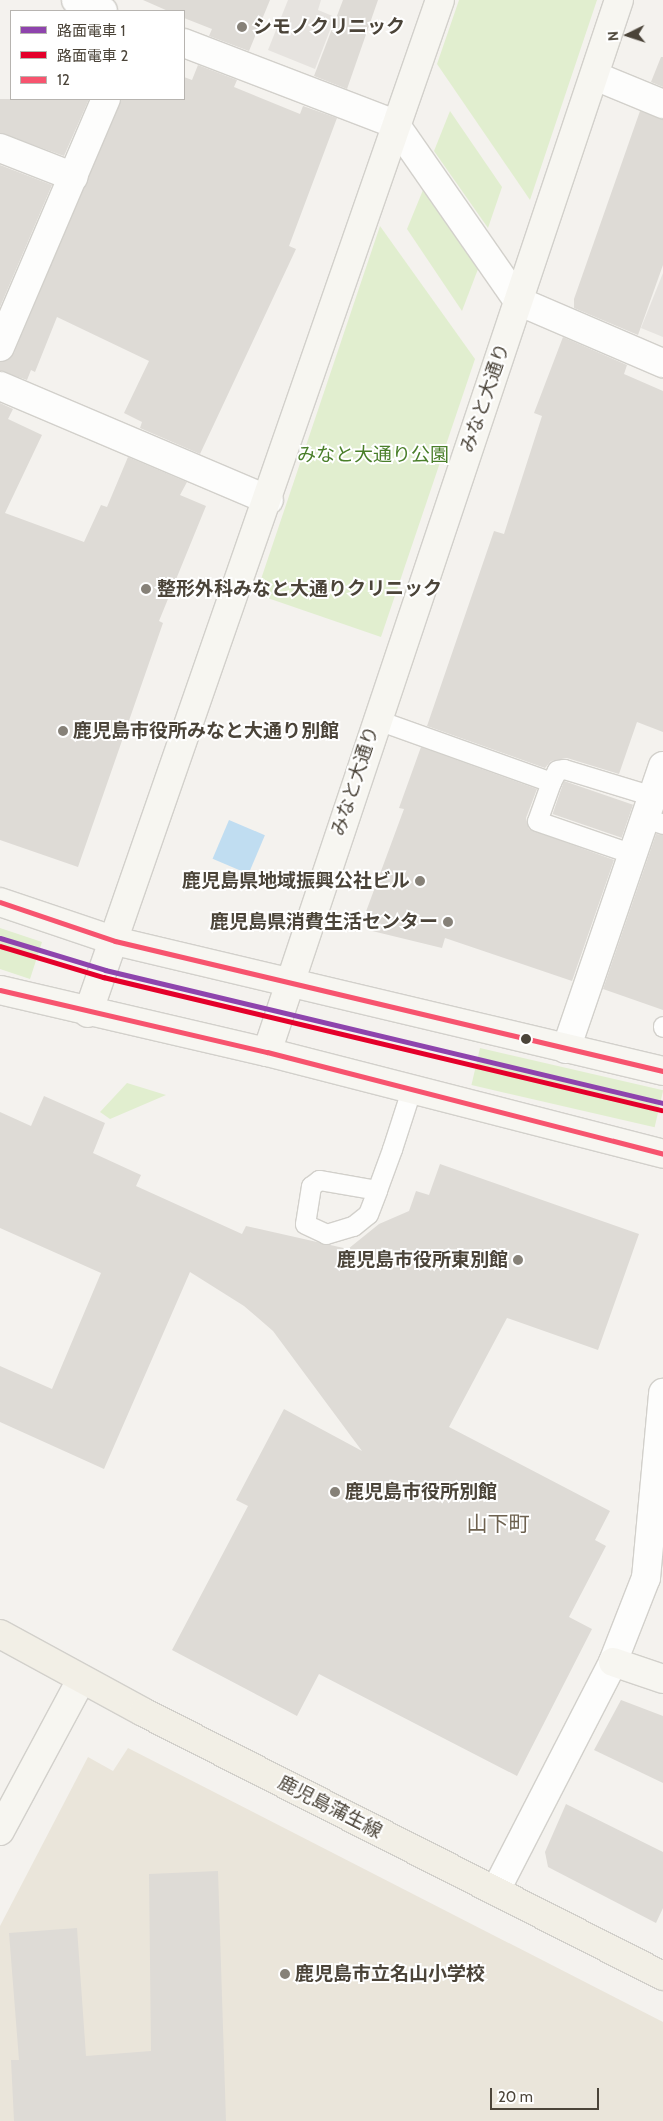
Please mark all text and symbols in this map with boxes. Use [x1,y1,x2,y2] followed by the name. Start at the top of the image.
[10,10,185,100] legend
[603,10,653,60] north arrow
[253,16,405,38] place label: シモノクリニック
[235,20,249,34] marker: シモノクリニック
[57,22,125,40] text: 路面電車 1
[604,30,622,42] text: N
[57,47,128,65] text: 路面電車 2
[57,71,70,89] text: 12
[456,340,514,456] street label: みなと大通り
[297,444,449,466] park label: みなと大通り公園
[157,578,442,600] place label: 整形外科みなと大通りクリニック
[139,582,153,596] marker: 整形外科みなと大通りクリニック
[73,720,339,742] place label: 鹿児島市役所みなと大通り別館
[327,723,383,839] street label: みなと大通り
[57,725,69,737] marker: 鹿児島市役所みなと大通り別館
[182,870,410,892] place label: 鹿児島県地域振興公社ビル
[414,875,426,887] marker: 鹿児島県地域振興公社ビル
[210,911,438,933] place label: 鹿児島県消費生活センター
[442,916,454,928] marker: 鹿児島県消費生活センター
[521,1034,531,1044] unlabelled marker
[337,1249,508,1271] place label: 鹿児島市役所東別館
[512,1254,524,1266] marker: 鹿児島市役所東別館
[345,1481,497,1503] place label: 鹿児島市役所別館
[329,1486,341,1498] marker: 鹿児島市役所別館
[467,1511,529,1537] district label: 山下町
[274,1771,386,1843] street label: 鹿児島蒲生線
[295,1963,485,1985] place label: 鹿児島市立名山小学校
[279,1968,291,1980] marker: 鹿児島市立名山小学校
[493,2078,602,2110] scale bar
[498,2088,533,2106] text: 20 m

